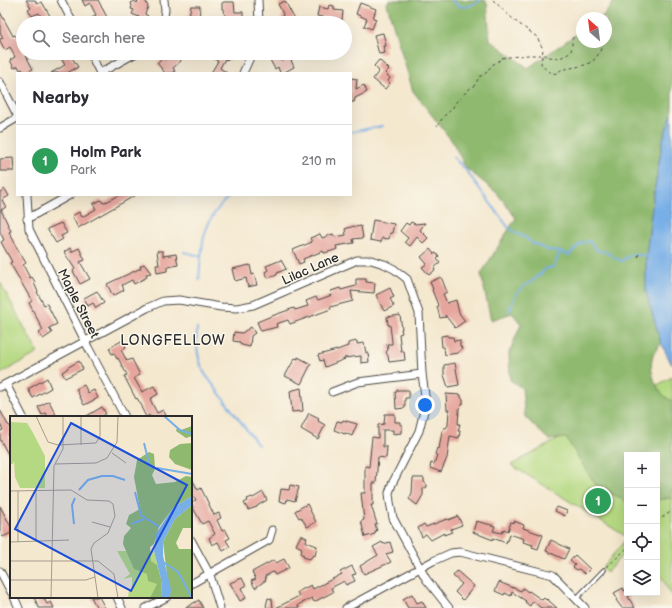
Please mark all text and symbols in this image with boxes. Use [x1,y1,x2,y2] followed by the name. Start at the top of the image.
[576,12,612,48] north arrow
[16,16,352,60] search box
[30,27,52,49] icon: search
[62,29,145,48] text: Search here
[32,88,89,108] text: Nearby
[70,143,141,162] text: Holm Park
[42,153,48,169] text: 1
[302,153,336,169] text: 210 m
[70,162,96,178] text: Park
[279,249,342,289] street label: Lilac Lane
[54,266,102,341] street label: Maple Street
[120,332,226,349] district label: LONGFELLOW
[415,395,435,415] your location
[10,416,192,598] inset map
[624,452,660,596] map controls
[624,452,660,488] button: +
[585,486,611,516] pin: 1
[624,488,660,524] button: −
[624,524,660,560] button: locate
[624,560,660,596] button: layers

